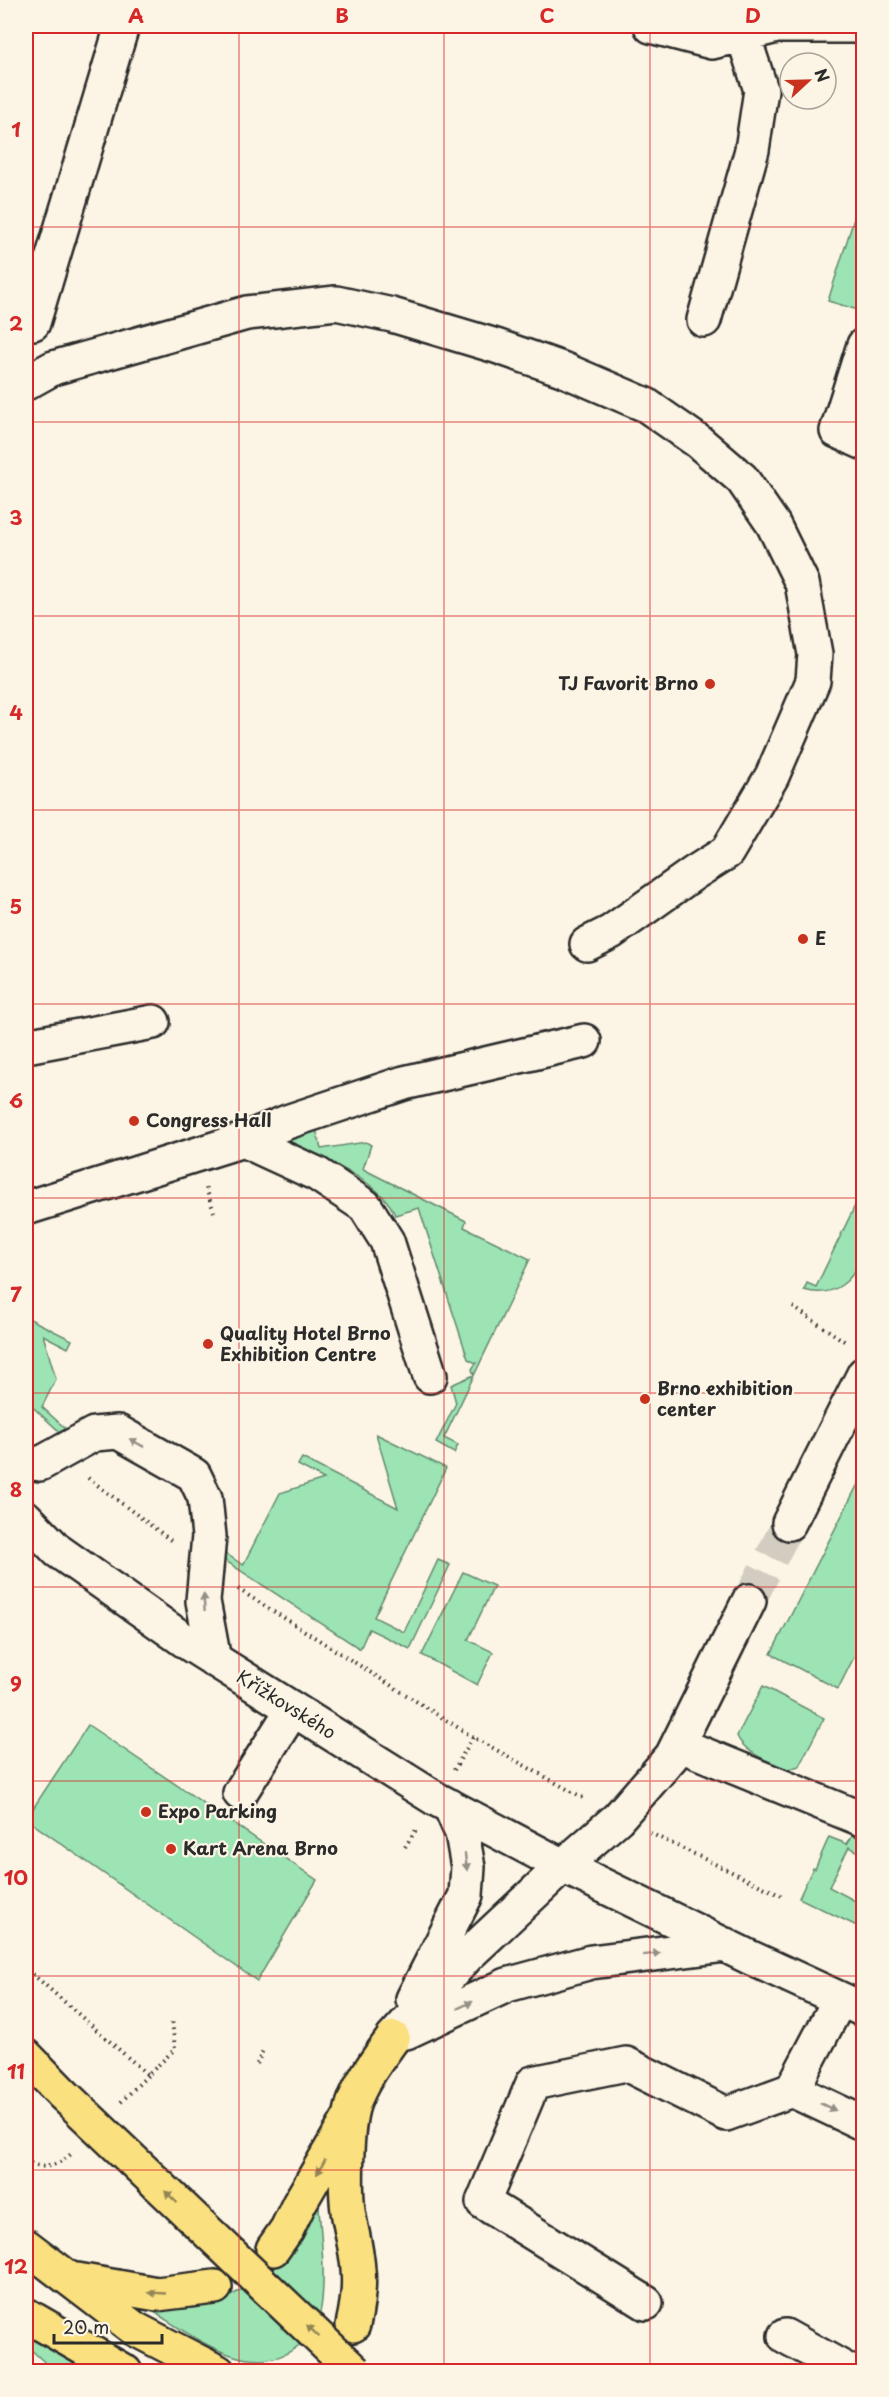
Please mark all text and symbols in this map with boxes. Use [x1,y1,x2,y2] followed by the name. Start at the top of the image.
[128,0,144,30] text: A
[335,0,349,30] text: B
[539,0,555,30] text: C
[745,0,761,30] text: D
[778,51,838,111] north arrow
[809,65,836,85] text: N
[11,114,21,144] text: 1
[9,308,23,338] text: 2
[9,502,23,532] text: 3
[558,669,698,696] place label: TJ Favorit Brno
[703,677,717,691] marker: TJ Favorit Brno
[9,697,23,727] text: 4
[10,891,22,921] text: 5
[815,924,826,951] place label: E
[796,932,810,946] marker: E
[9,1085,23,1115] text: 6
[146,1106,271,1133] place label: Congress Hall
[127,1114,141,1128] marker: Congress Hall
[10,1279,22,1309] text: 7
[220,1319,391,1367] place label: Quality Hotel Brno Exhibition Centre
[201,1337,215,1351] marker: Quality Hotel Brno Exhibition Centre
[657,1374,793,1422] place label: Brno exhibition center
[638,1392,652,1406] marker: Brno exhibition center
[129,1439,146,1449] one-way arrow
[10,1474,22,1504] text: 8
[199,1593,209,1612] one-way arrow
[232,1662,342,1745] street label: Křížkovského
[10,1668,22,1698] text: 9
[158,1797,277,1824] place label: Expo Parking
[139,1805,153,1819] marker: Expo Parking
[183,1834,338,1861] place label: Kart Arena Brno
[164,1842,178,1856] marker: Kart Arena Brno
[462,1852,471,1871] one-way arrow
[4,1862,28,1892] text: 10
[643,1949,662,1959] one-way arrow
[457,2000,474,2009] one-way arrow
[7,2056,25,2086] text: 11
[819,2102,836,2111] one-way arrow
[315,2159,326,2175] one-way arrow
[164,2190,179,2204] one-way arrow
[4,2251,28,2281] text: 12
[148,2288,167,2297] one-way arrow
[54,2307,162,2345] scale bar
[63,2313,109,2340] text: 20 m
[305,2324,320,2338] one-way arrow

